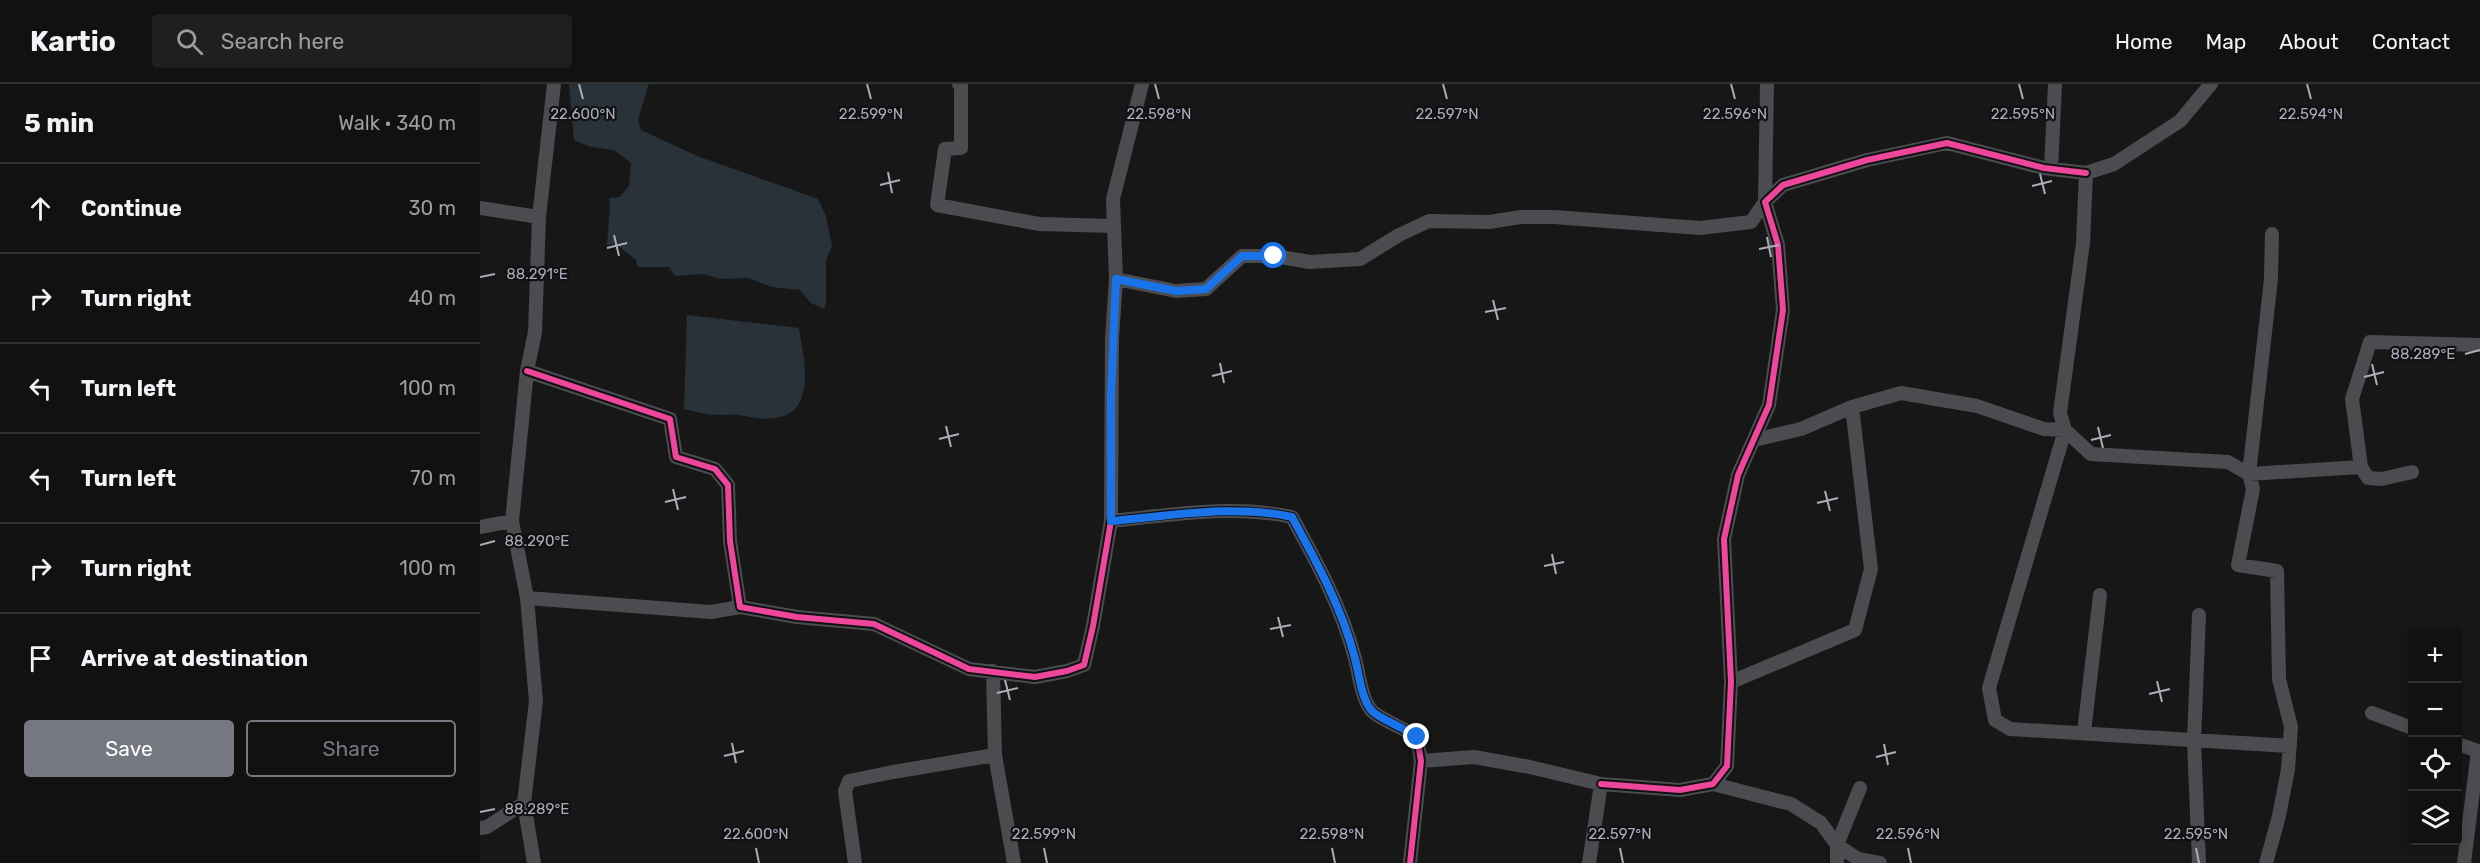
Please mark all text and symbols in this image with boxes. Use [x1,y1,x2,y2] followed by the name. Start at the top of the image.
[152,14,572,68] search box
[30,25,116,58] text: Kartio
[173,25,206,58] icon: search
[221,28,344,55] text: Search here
[2115,29,2172,54] text: Home
[2205,29,2246,54] text: Map
[2279,29,2339,54] text: About
[2372,29,2450,54] text: Contact
[550,105,616,123] text: 22.600°N
[839,105,903,123] text: 22.599°N
[1127,105,1191,123] text: 22.598°N
[1415,105,1479,123] text: 22.597°N
[1703,105,1767,123] text: 22.596°N
[1991,105,2055,123] text: 22.595°N
[2279,105,2343,123] text: 22.594°N
[24,108,94,139] text: 5 min
[338,111,456,135] text: Walk · 340 m
[24,192,57,225] icon: ahead
[81,195,182,222] text: Continue
[409,196,456,220] text: 30 m
[1260,242,1286,268] route start
[506,265,568,283] text: 88.291°E
[24,282,57,315] icon: right
[81,285,191,312] text: Turn right
[408,286,456,310] text: 40 m
[2391,345,2455,363] text: 88.289°E
[24,372,57,405] icon: left
[81,375,176,402] text: Turn left
[399,376,456,400] text: 100 m
[24,462,57,495] icon: left
[81,465,176,492] text: Turn left
[410,466,456,490] text: 70 m
[505,532,569,550] text: 88.290°E
[24,552,57,585] icon: right
[81,555,191,582] text: Turn right
[399,556,456,580] text: 100 m
[2408,629,2462,845] map controls
[2408,629,2462,683] button: +
[24,642,57,675] icon: arrive
[81,645,308,672] text: Arrive at destination
[2408,683,2462,737] button: −
[24,720,234,777] button: Save
[246,720,456,777] button: Share
[1403,723,1429,749] route end
[2408,737,2462,791] button: locate
[2408,791,2462,845] button: layers
[505,800,569,818] text: 88.289°E
[723,825,789,843] text: 22.600°N
[1012,825,1076,843] text: 22.599°N
[1300,825,1364,843] text: 22.598°N
[1588,825,1652,843] text: 22.597°N
[1876,825,1940,843] text: 22.596°N
[2164,825,2228,843] text: 22.595°N

